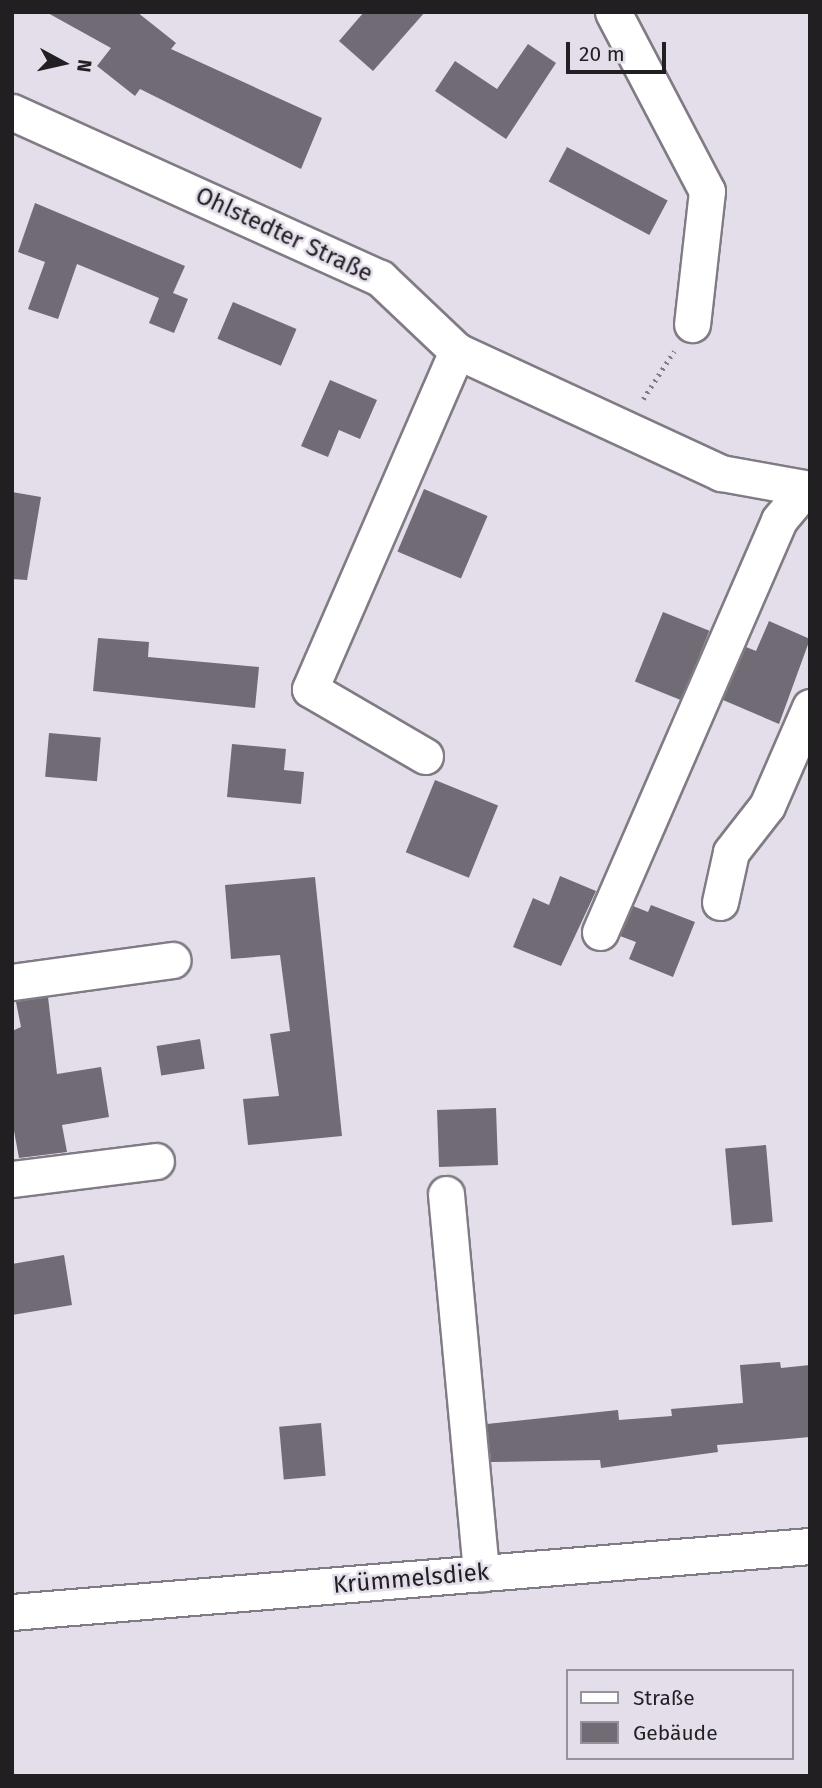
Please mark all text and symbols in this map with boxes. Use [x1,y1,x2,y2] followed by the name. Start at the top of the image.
[28,28,98,98] north arrow
[570,28,670,72] scale bar
[579,41,625,67] text: 20 m
[72,58,97,74] text: N
[191,181,377,289] street label: Ohlstedter Straße
[332,1558,490,1600] street label: Krümmelsdiek
[566,1669,794,1760] legend
[633,1685,695,1711] text: Straße
[633,1720,718,1746] text: Gebäude

